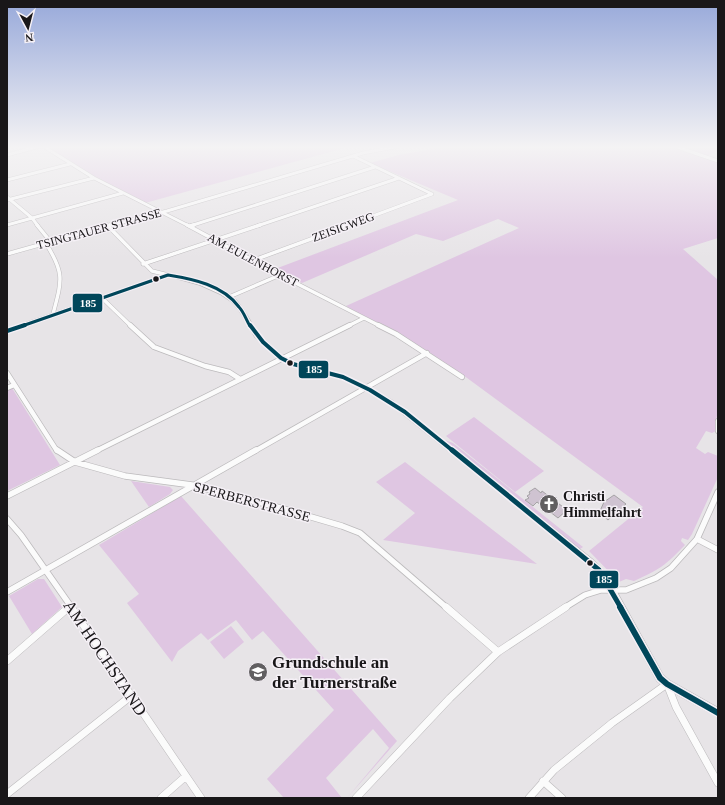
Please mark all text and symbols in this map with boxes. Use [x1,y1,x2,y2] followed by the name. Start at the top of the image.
[8,8,48,48] north arrow
[24,31,34,44] text: N
[35,206,163,252] street label: TSINGTAUER STRASSE
[310,209,376,245] street label: ZEISIGWEG
[205,230,301,290] street label: AM EULENHORST
[151,274,161,284] unlabelled marker
[72,293,103,313] line badge: 185
[80,297,97,309] text: 185
[285,358,295,368] unlabelled marker
[298,360,329,379] line badge: 185
[306,363,323,375] text: 185
[192,479,312,525] street label: SPERBERSTRASSE
[563,489,642,520] place label: Christi Himmelfahrt
[538,493,560,515] church icon: Christi Himmelfahrt
[585,558,595,568] unlabelled marker
[589,570,619,589] line badge: 185
[596,573,613,585] text: 185
[59,597,151,719] street label: AM HOCHSTAND
[272,653,397,692] place label: Grundschule an der Turnerstraße
[247,661,269,683] school or university icon: Grundschule an der Turnerstraße

